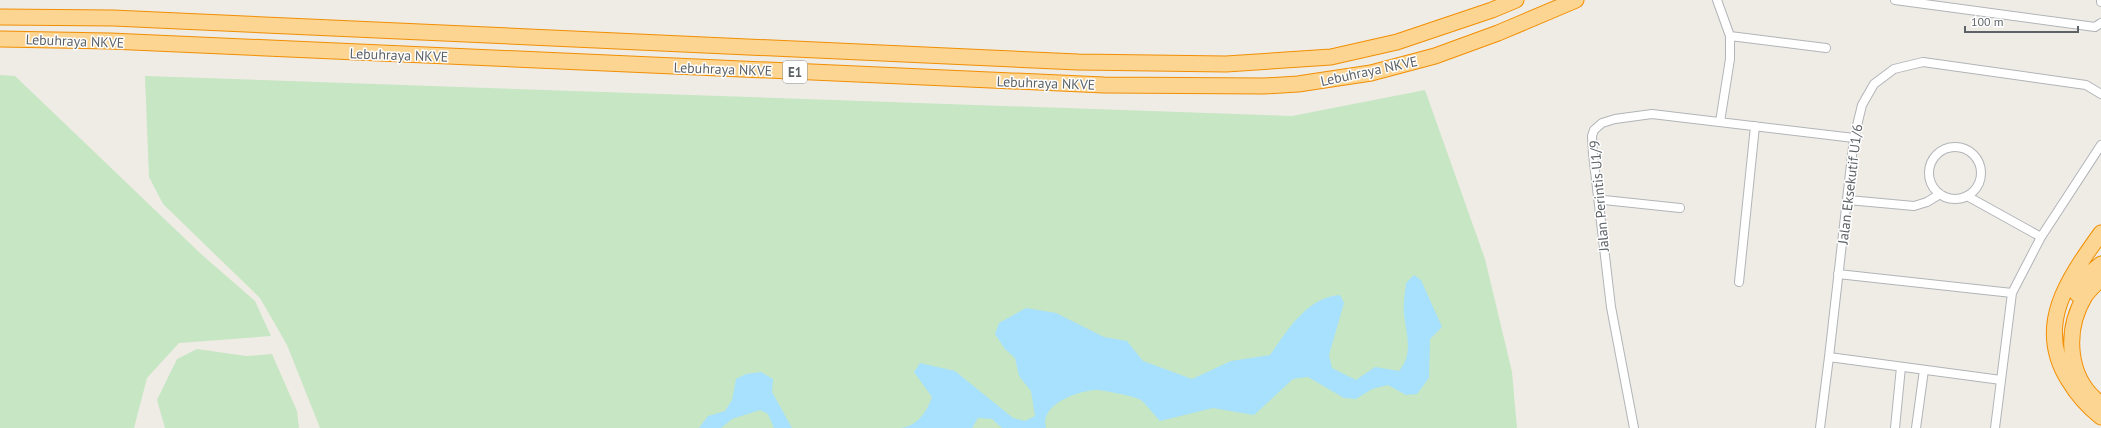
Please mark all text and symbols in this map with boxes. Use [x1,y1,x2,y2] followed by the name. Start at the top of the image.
[1965,8,2078,34] scale bar
[1971,14,2004,29] text: 100 m
[25,30,125,52] street label: Lebuhraya NKVE
[349,44,449,66] street label: Lebuhraya NKVE
[1319,52,1419,90] street label: Lebuhraya NKVE
[673,58,773,80] street label: Lebuhraya NKVE
[783,61,807,83] road number: E1
[996,72,1096,94] street label: Lebuhraya NKVE
[1834,123,1866,246] street label: Jalan Eksekutif U1/6
[1585,140,1613,253] street label: Jalan Perintis U1/9

